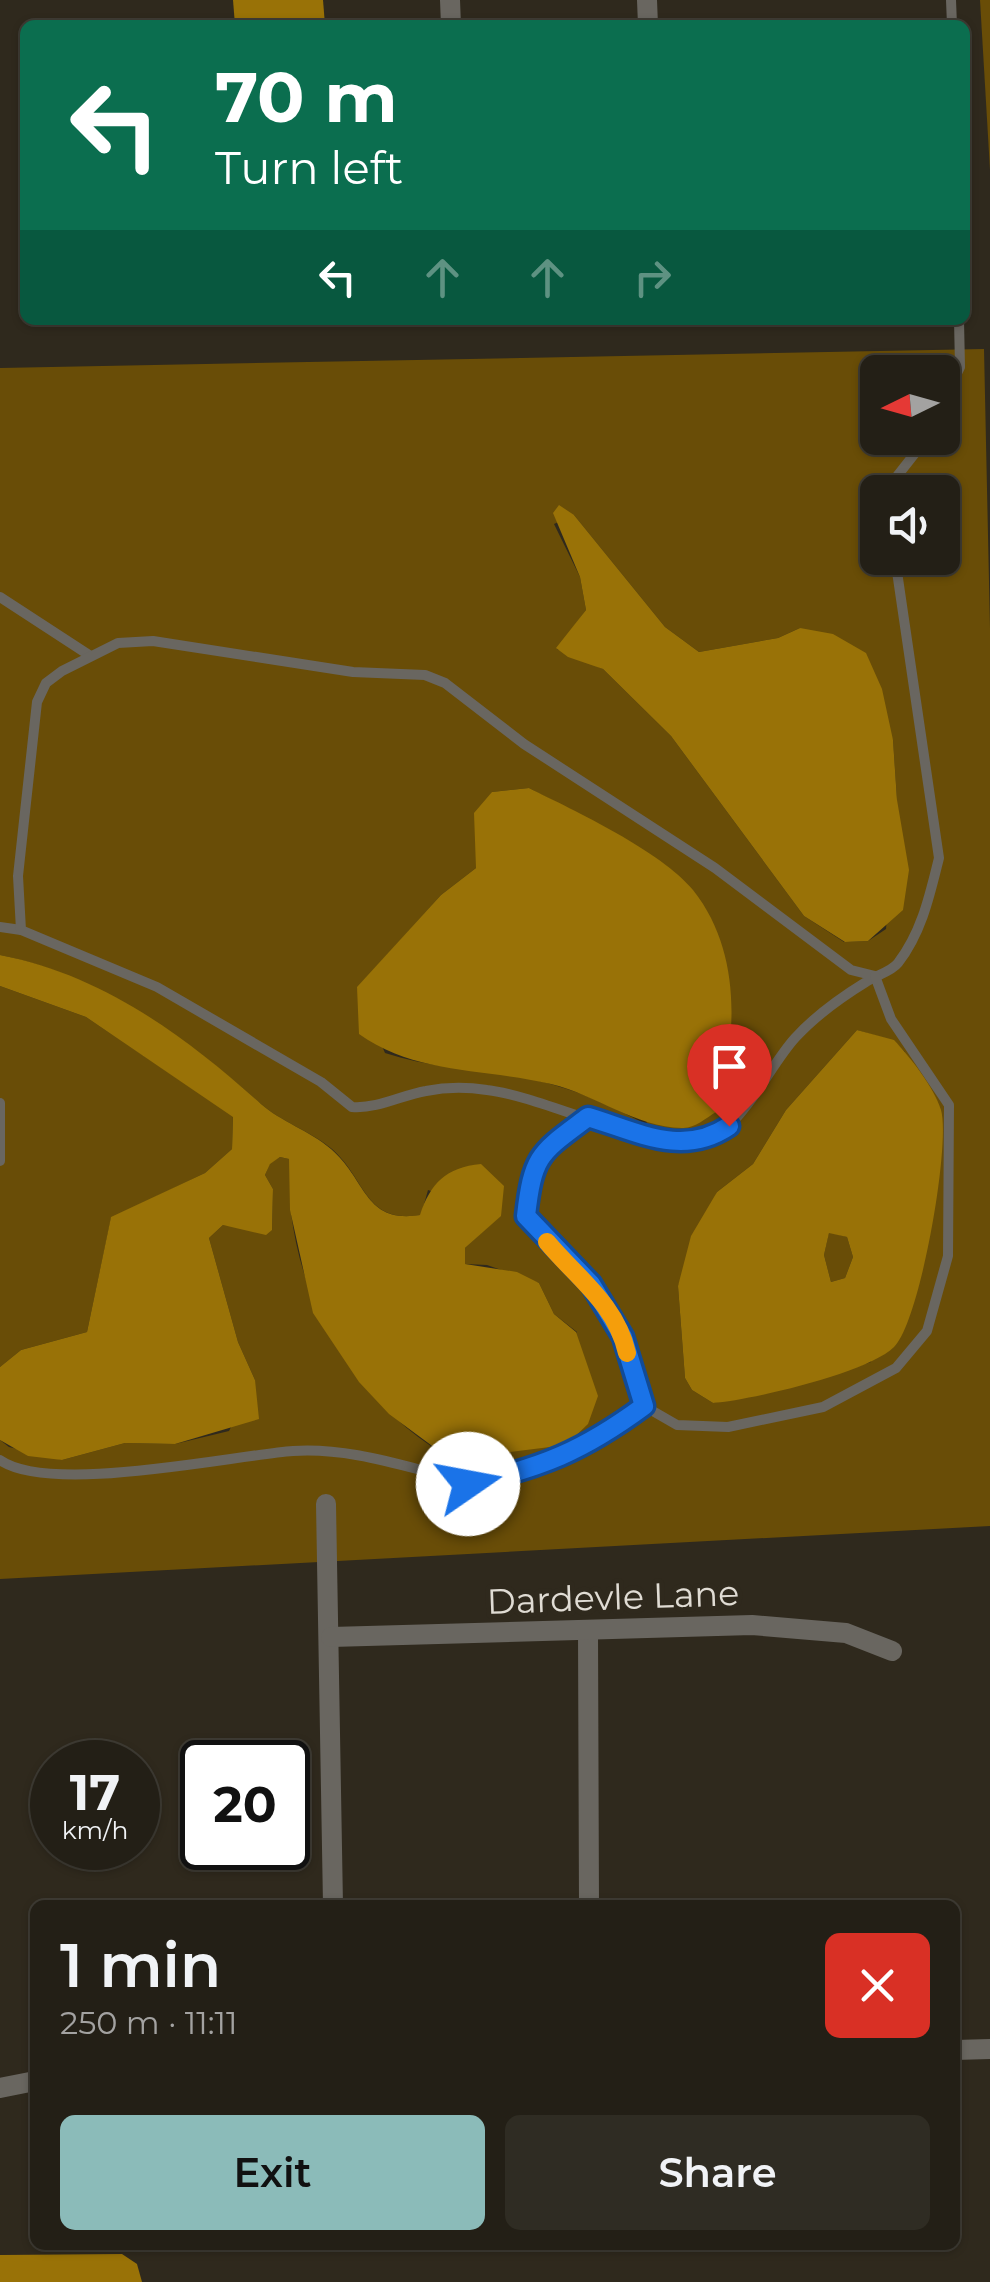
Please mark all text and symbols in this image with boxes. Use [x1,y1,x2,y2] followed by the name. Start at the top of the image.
[215,54,398,140] text: 70 m
[50,60,180,190] icon: left
[215,140,403,195] text: Turn left
[310,250,365,305] icon: left
[415,250,470,305] icon: ahead
[520,250,575,305] icon: ahead
[625,250,680,305] icon: right
[860,355,960,455] north arrow
[860,355,960,575] map controls
[860,475,960,575] button: sound
[687,1024,772,1127] pin
[702,1039,757,1094] icon: arrive
[416,1432,520,1536] position arrow
[486,1571,740,1623] street label: Dardevle Lane
[180,1740,310,1870] speed limit sign: 20
[70,1762,120,1823] text: 17
[62,1815,128,1845] text: km/h
[60,1929,221,2002] text: 1 min
[825,1933,930,2038] button: close
[60,2003,238,2042] text: 250 m · 11:11
[60,2115,485,2230] button: Exit
[505,2115,930,2230] button: Share

